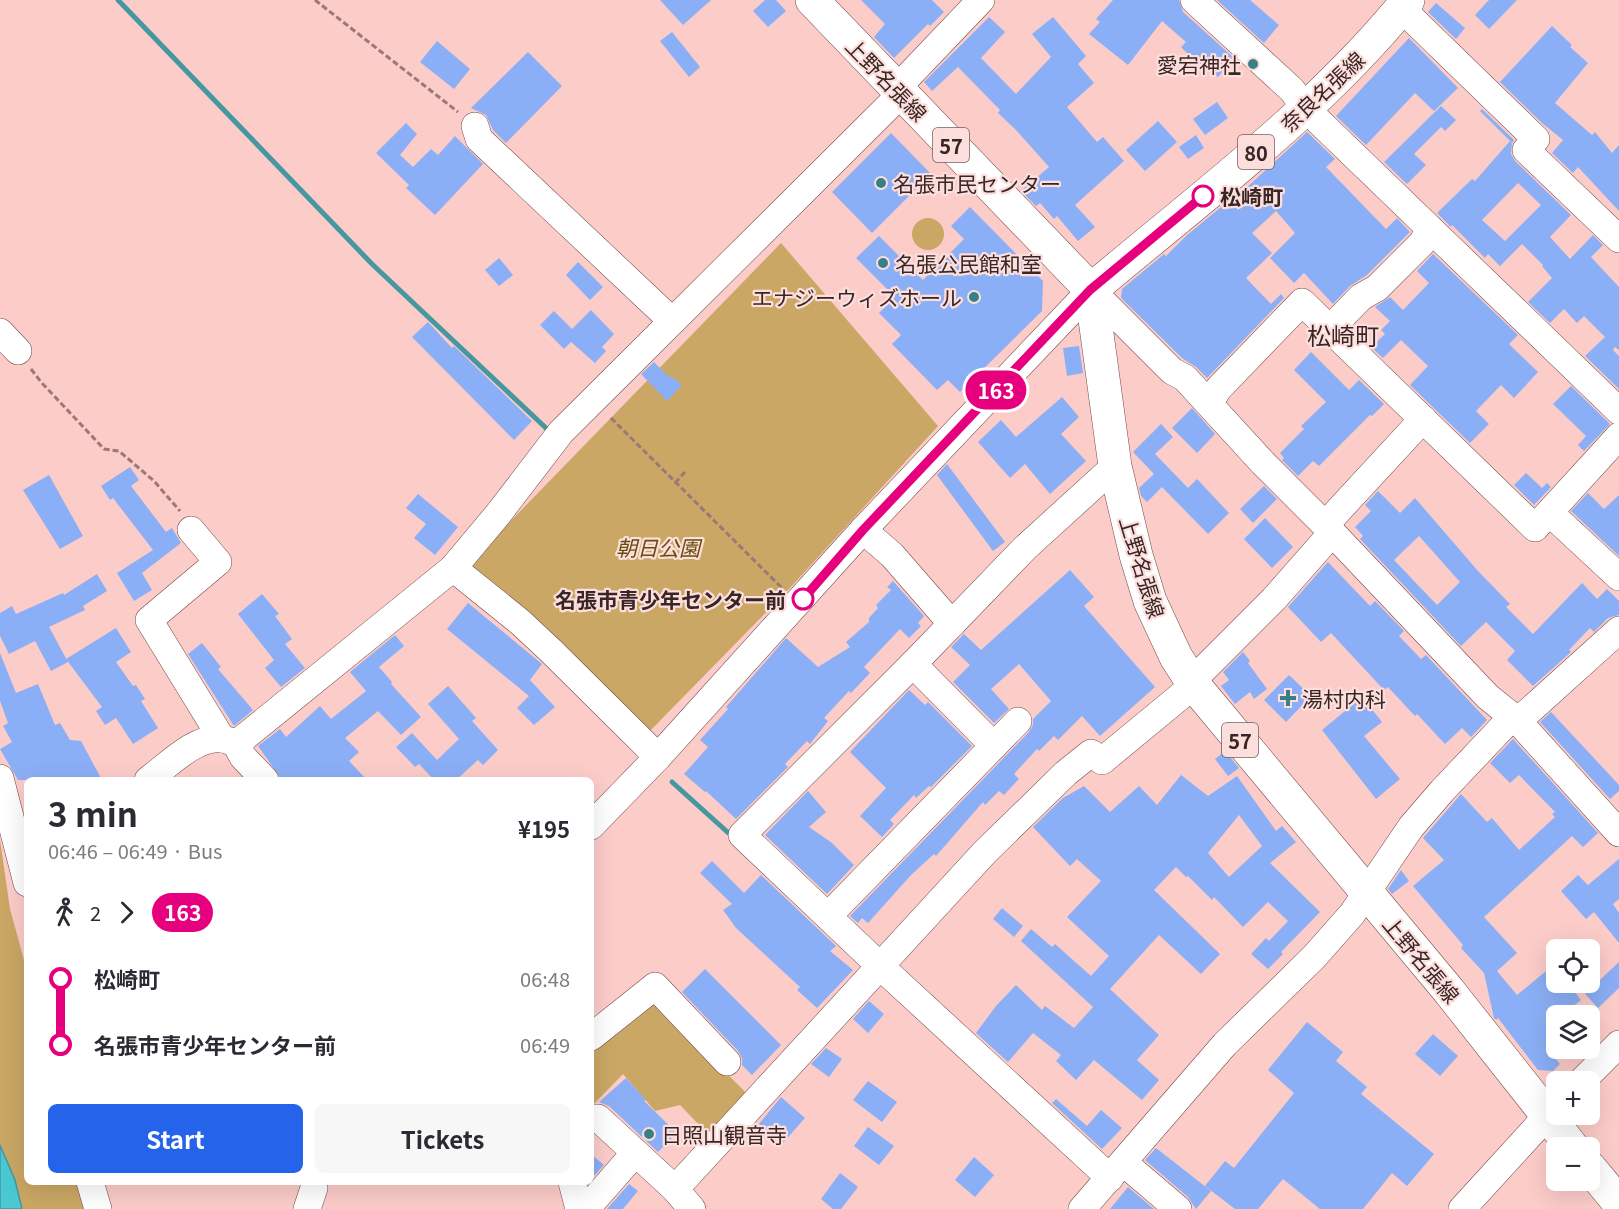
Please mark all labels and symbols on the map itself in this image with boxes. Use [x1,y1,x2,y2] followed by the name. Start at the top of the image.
[840,31,934,127] street label: 上野名張線
[1273,44,1371,138] street label: 奈良名張線
[1157,49,1241,79] place label: 愛宕神社
[1246,57,1260,71] marker: 愛宕神社
[933,128,969,162] road number: 57
[1238,135,1274,169] road number: 80
[893,168,1061,198] place label: 名張市民センター
[874,176,888,190] marker: 名張市民センター
[1220,181,1283,211] place label: 松崎町
[1192,185,1214,207] marker: 松崎町
[895,248,1042,278] place label: 名張公民館和室
[876,256,890,270] marker: 名張公民館和室
[752,282,962,312] place label: エナジーウィズホール
[967,290,981,304] marker: エナジーウィズホール
[1307,317,1379,352] district label: 松崎町
[962,370,1030,410] line badge: 163
[1113,512,1173,622] street label: 上野名張線
[616,532,703,562] park label: 朝日公園
[555,584,786,614] place label: 名張市青少年センター前
[792,588,814,610] marker: 名張市青少年センター前
[1302,683,1386,713] place label: 湯村内科
[1279,689,1297,707] marker: 湯村内科
[1222,723,1258,757] road number: 57
[1377,909,1467,1009] street label: 上野名張線
[661,1119,787,1149] place label: 日照山観音寺
[642,1127,656,1141] marker: 日照山観音寺

